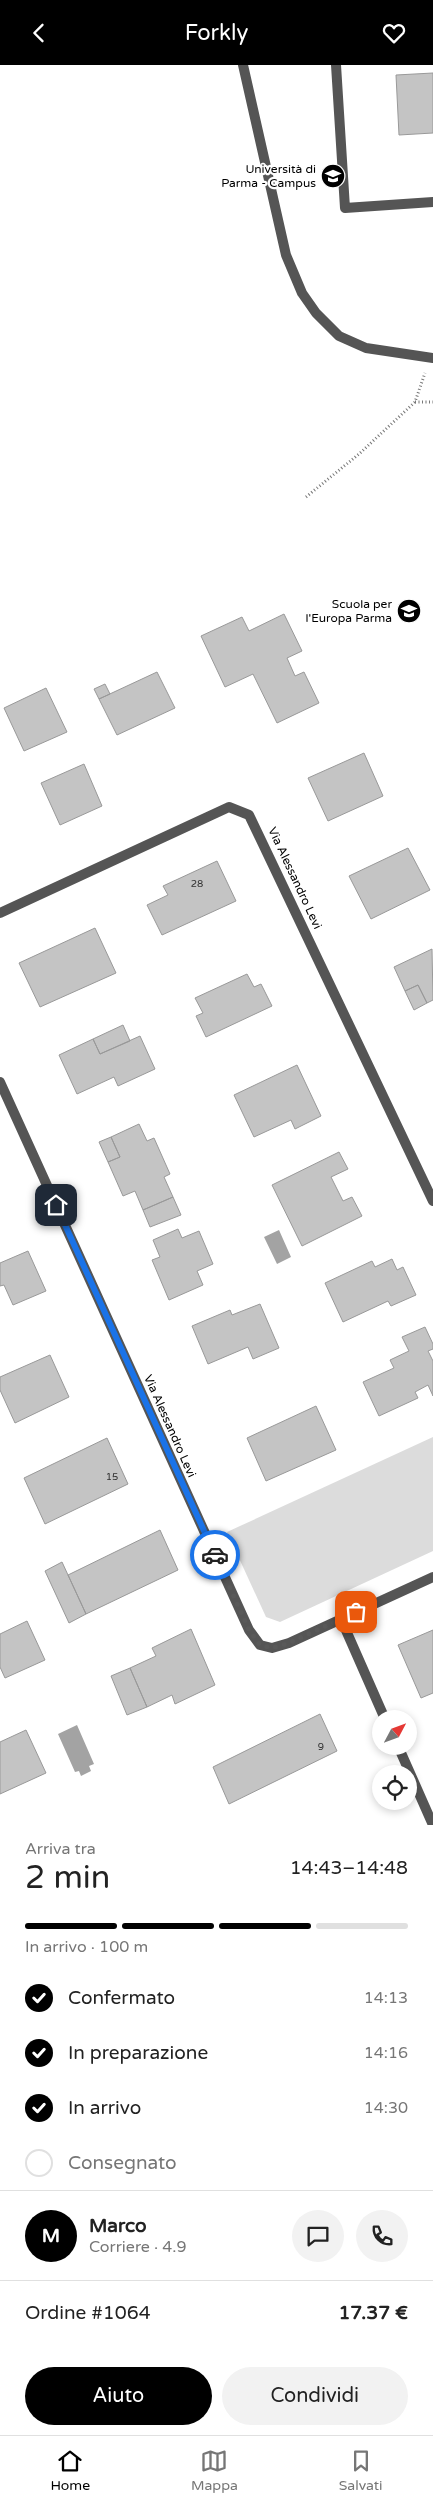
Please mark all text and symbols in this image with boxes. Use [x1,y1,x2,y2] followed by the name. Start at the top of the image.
[25,19,53,47] icon: back
[380,19,408,47] icon: heart
[185,20,248,46] text: Forkly
[221,162,316,190] place label: Università di Parma - Campus
[320,163,346,189] school or university icon: Università di Parma - Campus
[306,597,392,625] place label: Scuola per l'Europa Parma
[396,598,422,624] school or university icon: Scuola per l'Europa Parma
[265,825,325,931] street label: Via Alessandro Levi
[191,878,203,890] house number: 28
[35,1184,77,1226] pin
[42,1191,70,1219] icon: home
[141,1373,199,1479] street label: Via Alessandro Levi
[106,1471,118,1483] house number: 15
[190,1530,240,1580] courier
[201,1541,229,1569] icon: car
[335,1591,377,1633] pin
[342,1598,370,1626] icon: bag
[372,1710,418,1755] north arrow
[372,1710,417,1810] map controls
[318,1741,324,1753] house number: 9
[372,1765,417,1810] button: locate
[25,1839,96,1859] text: Arriva tra
[290,1857,408,1879] text: 14:43–14:48
[25,1859,110,1897] text: 2 min
[25,1937,148,1957] text: In arrivo · 100 m
[25,1984,53,2012] icon: check
[68,1987,175,2009] text: Confermato
[364,1988,408,2008] text: 14:13
[25,2039,53,2067] icon: check
[68,2042,208,2064] text: In preparazione
[364,2043,408,2063] text: 14:16
[25,2094,53,2122] icon: check
[68,2097,141,2119] text: In arrivo
[364,2098,408,2118] text: 14:30
[68,2152,177,2174] text: Consegnato
[292,2210,344,2262] button: chat
[356,2210,408,2262] button: phone
[89,2215,147,2237] text: Marco
[42,2225,60,2247] text: M
[89,2237,187,2257] text: Corriere · 4.9
[25,2302,151,2324] text: Ordine #1064
[338,2302,408,2324] text: 17.37 €
[25,2367,212,2425] button: Aiuto
[222,2367,408,2425] button: Condividi
[50,2447,90,2494] tab: Home
[191,2447,238,2494] tab: Mappa
[339,2447,383,2494] tab: Salvati

